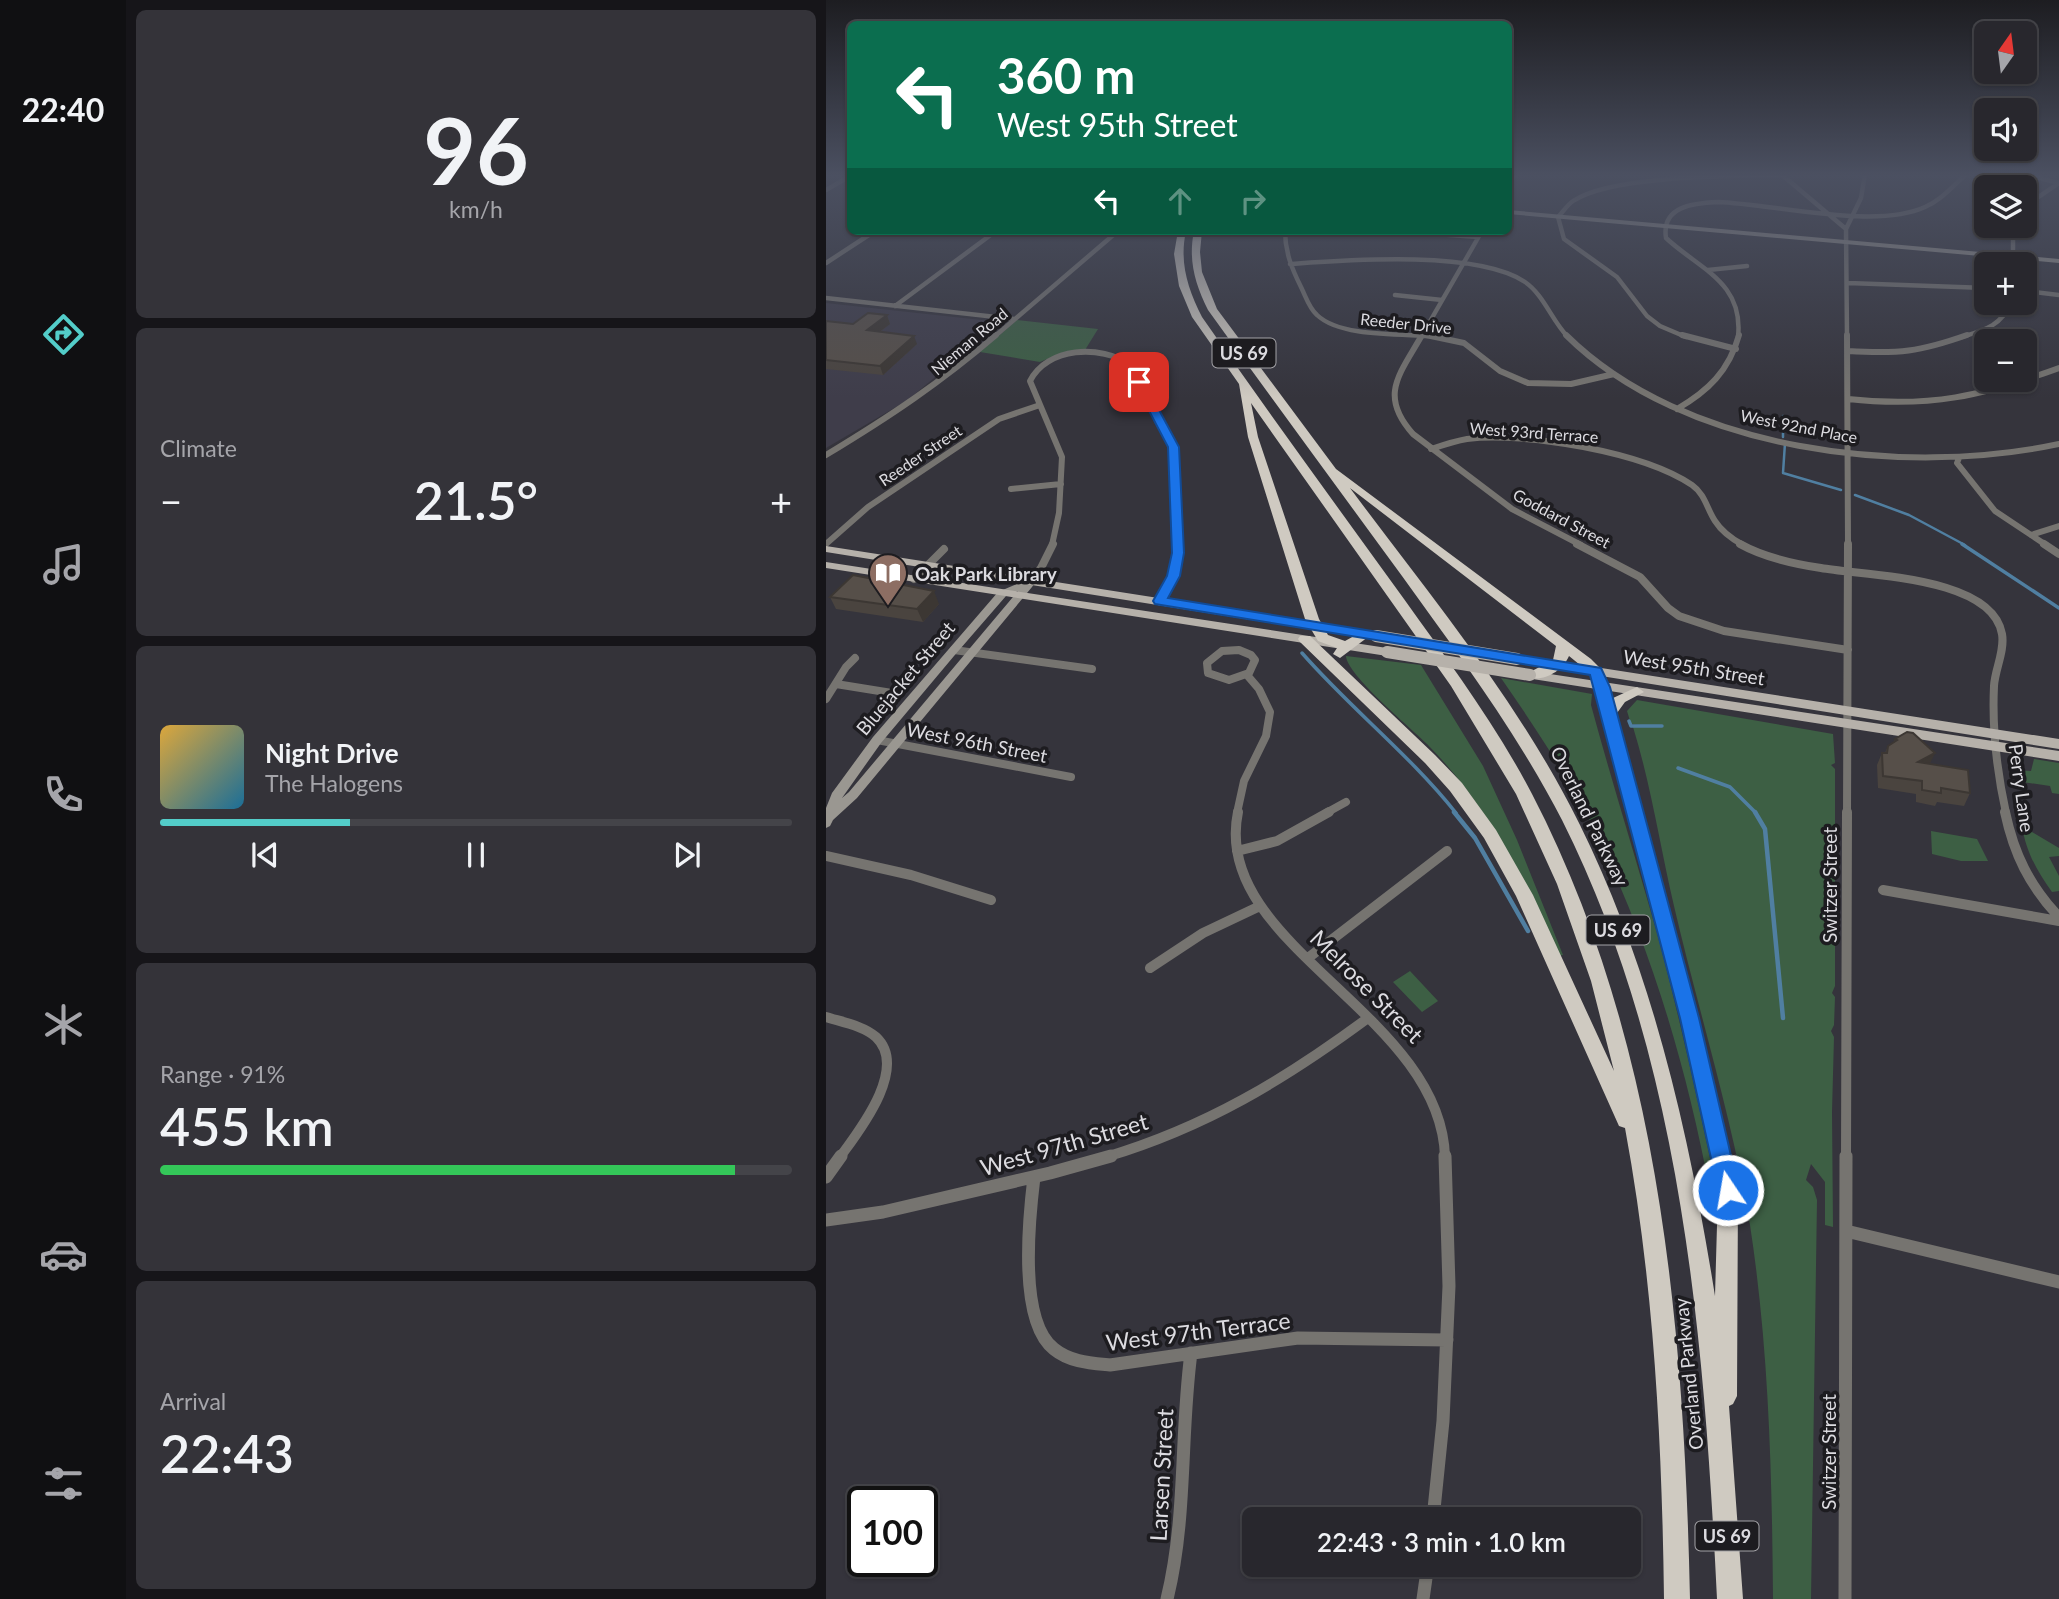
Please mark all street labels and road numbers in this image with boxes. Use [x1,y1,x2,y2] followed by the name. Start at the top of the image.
[927,304,1011,378] street label: Nieman Road
[1359,309,1453,337] street label: Reeder Drive
[1212,338,1276,368] road number: US 69
[1739,405,1859,447] street label: West 92nd Place
[1469,418,1599,446] street label: West 93rd Terrace
[875,420,965,490] street label: Reeder Street
[1510,484,1614,552] street label: Goddard Street
[851,616,959,739] street label: Bluejacket Street
[1622,644,1767,690] street label: West 95th Street
[905,717,1050,767] street label: West 96th Street
[1546,742,1634,890] street label: Overland Parkway
[2004,742,2040,834] street label: Perry Lane
[1818,827,1841,943] street label: Switzer Street
[1586,916,1650,945] road number: US 69
[1305,924,1430,1049] street label: Melrose Street
[977,1106,1152,1181] street label: West 97th Street
[1669,1297,1707,1451] street label: Overland Parkway
[1104,1306,1292,1356] street label: West 97th Terrace
[1817,1394,1840,1510] street label: Switzer Street
[1144,1407,1178,1542] street label: Larsen Street
[1696,1521,1758,1550] road number: US 69

